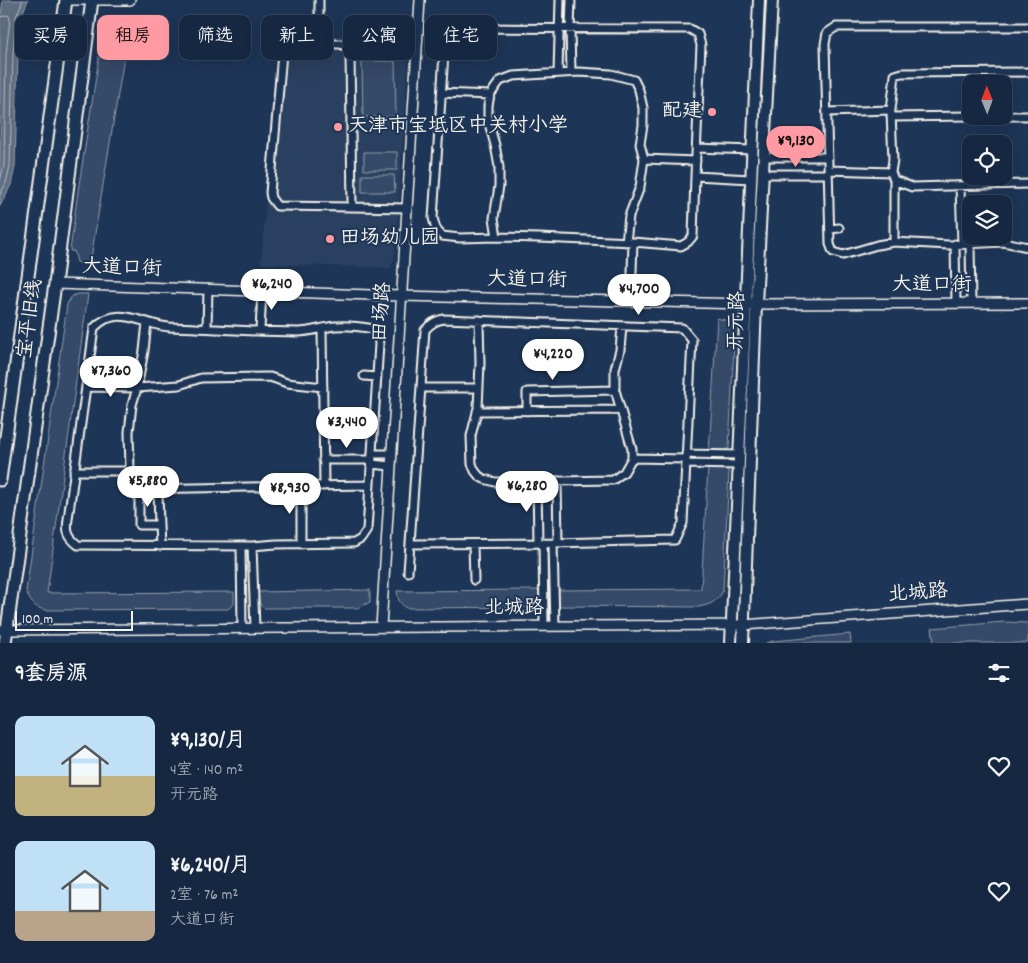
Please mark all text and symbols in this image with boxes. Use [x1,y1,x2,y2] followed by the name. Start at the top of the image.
[15,15,87,60] chip: 买房
[97,15,169,60] chip: 租房
[179,15,251,60] chip: 筛选
[261,15,333,60] chip: 新上
[343,15,415,60] chip: 公寓
[425,15,497,60] chip: 住宅
[962,75,1012,125] north arrow
[962,75,1012,245] map controls
[662,98,702,126] place label: 配建
[706,106,718,118] marker: 配建
[348,113,568,141] place label: 天津市宝坻区中关村小学
[332,121,344,133] marker: 天津市宝坻区中关村小学
[755,126,837,168] pin: ¥9,130
[777,130,815,153] text: ¥9,130
[962,135,1012,185] button: locate
[962,195,1012,245] button: layers
[340,225,440,253] place label: 田场幼儿园
[324,233,336,245] marker: 田场幼儿园
[82,254,162,284] street label: 大道口街
[487,266,567,296] street label: 大道口街
[231,268,313,311] pin: ¥6,240
[892,272,972,300] street label: 大道口街
[252,273,292,296] text: ¥6,240
[598,274,680,316] pin: ¥4,700
[12,277,50,361] street label: 宝平旧线
[619,278,660,301] text: ¥4,700
[367,280,399,343] street label: 田场路
[723,290,753,351] street label: 开元路
[512,338,594,381] pin: ¥4,220
[533,343,573,366] text: ¥4,220
[70,356,152,398] pin: ¥7,360
[91,360,131,383] text: ¥7,360
[306,406,388,449] pin: ¥3,440
[327,411,367,434] text: ¥3,440
[107,466,189,508] pin: ¥5,880
[128,470,168,493] text: ¥5,880
[486,470,568,513] pin: ¥6,280
[249,472,331,515] pin: ¥8,930
[507,475,547,498] text: ¥6,280
[270,477,310,500] text: ¥8,930
[887,578,950,610] street label: 北城路
[484,595,545,623] street label: 北城路
[15,608,132,631] scale bar
[22,610,53,630] text: 100 m
[985,659,1013,687] icon: filters
[15,660,88,690] text: 9套房源
[170,727,246,757] text: ¥9,130/月
[55,736,115,796] icon: home
[985,752,1013,780] icon: heart
[170,759,243,782] text: 4室 · 140 m²
[170,784,218,807] text: 开元路
[170,852,251,882] text: ¥6,240/月
[55,861,115,921] icon: home
[985,877,1013,905] icon: heart
[170,884,238,907] text: 2室 · 76 m²
[170,909,234,932] text: 大道口街

